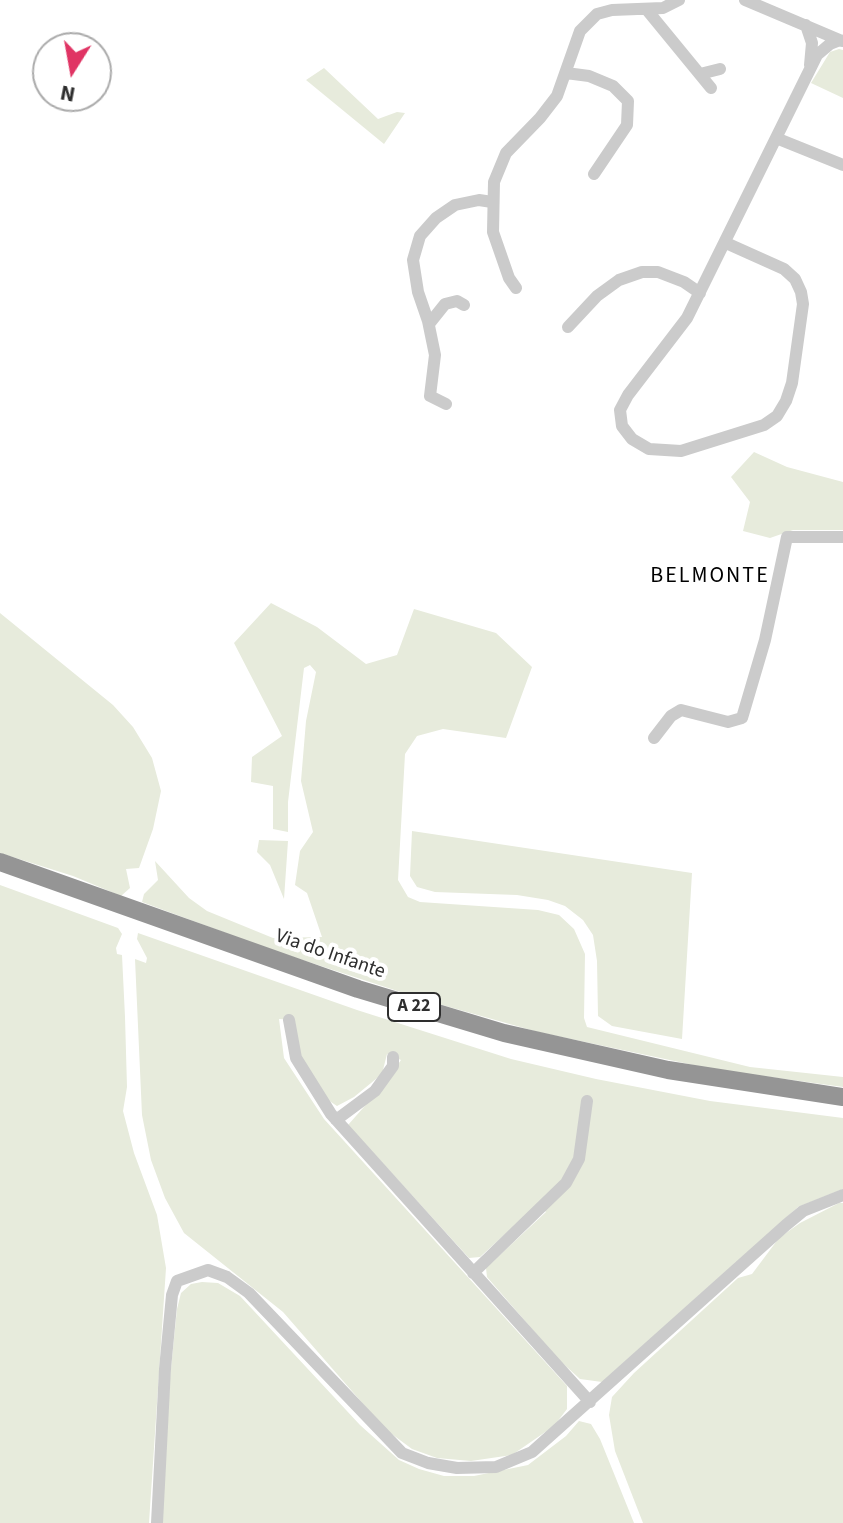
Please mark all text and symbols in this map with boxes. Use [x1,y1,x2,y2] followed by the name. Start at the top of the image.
[32,32,112,112] north arrow
[58,76,78,111] text: N
[650,564,770,590] district label: BELMONTE
[272,925,388,985] street label: Via do Infante
[388,993,440,1021] road number: A 22

